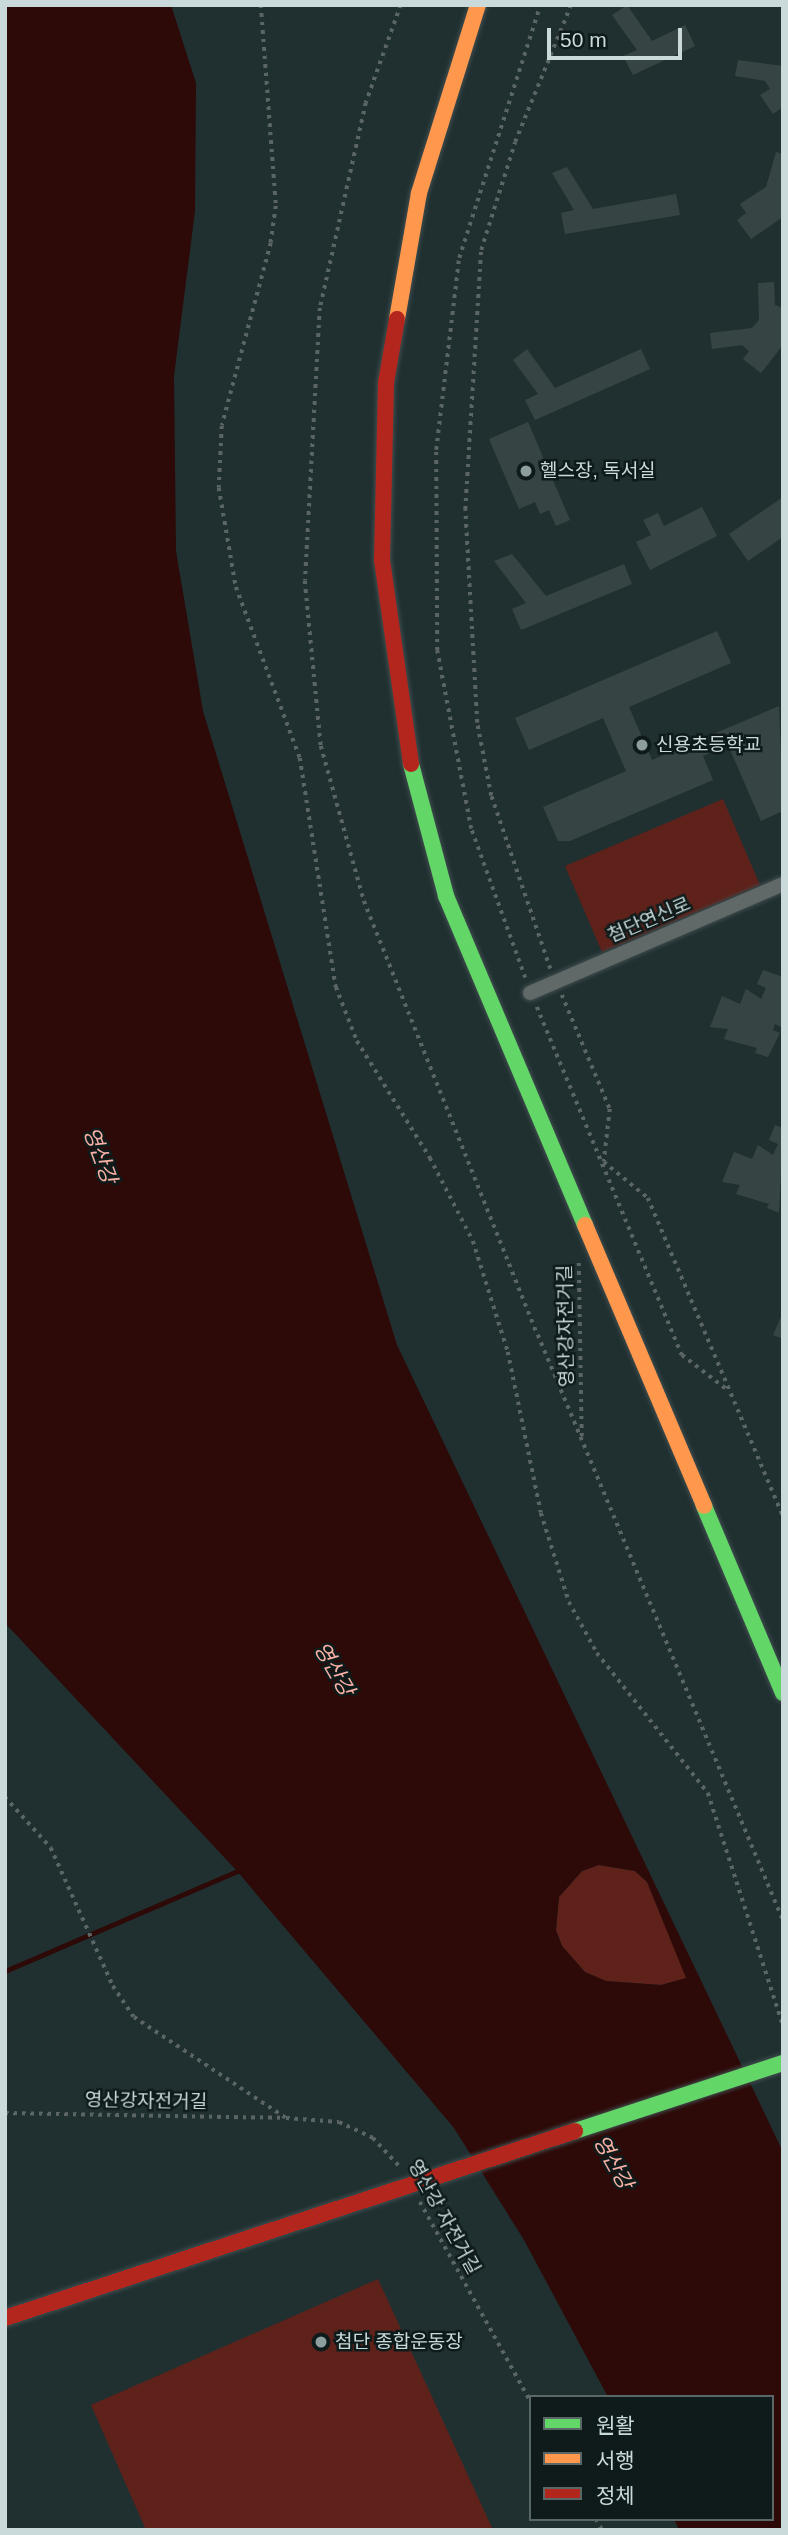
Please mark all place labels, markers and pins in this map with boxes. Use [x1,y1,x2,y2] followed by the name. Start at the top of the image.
[540,460,655,482] place label: 헬스장, 독서실
[518,463,534,479] marker: 헬스장, 독서실
[656,734,761,756] place label: 신용초등학교
[634,737,650,753] marker: 신용초등학교
[335,2331,463,2353] place label: 첨단 종합운동장
[313,2334,329,2350] marker: 첨단 종합운동장

